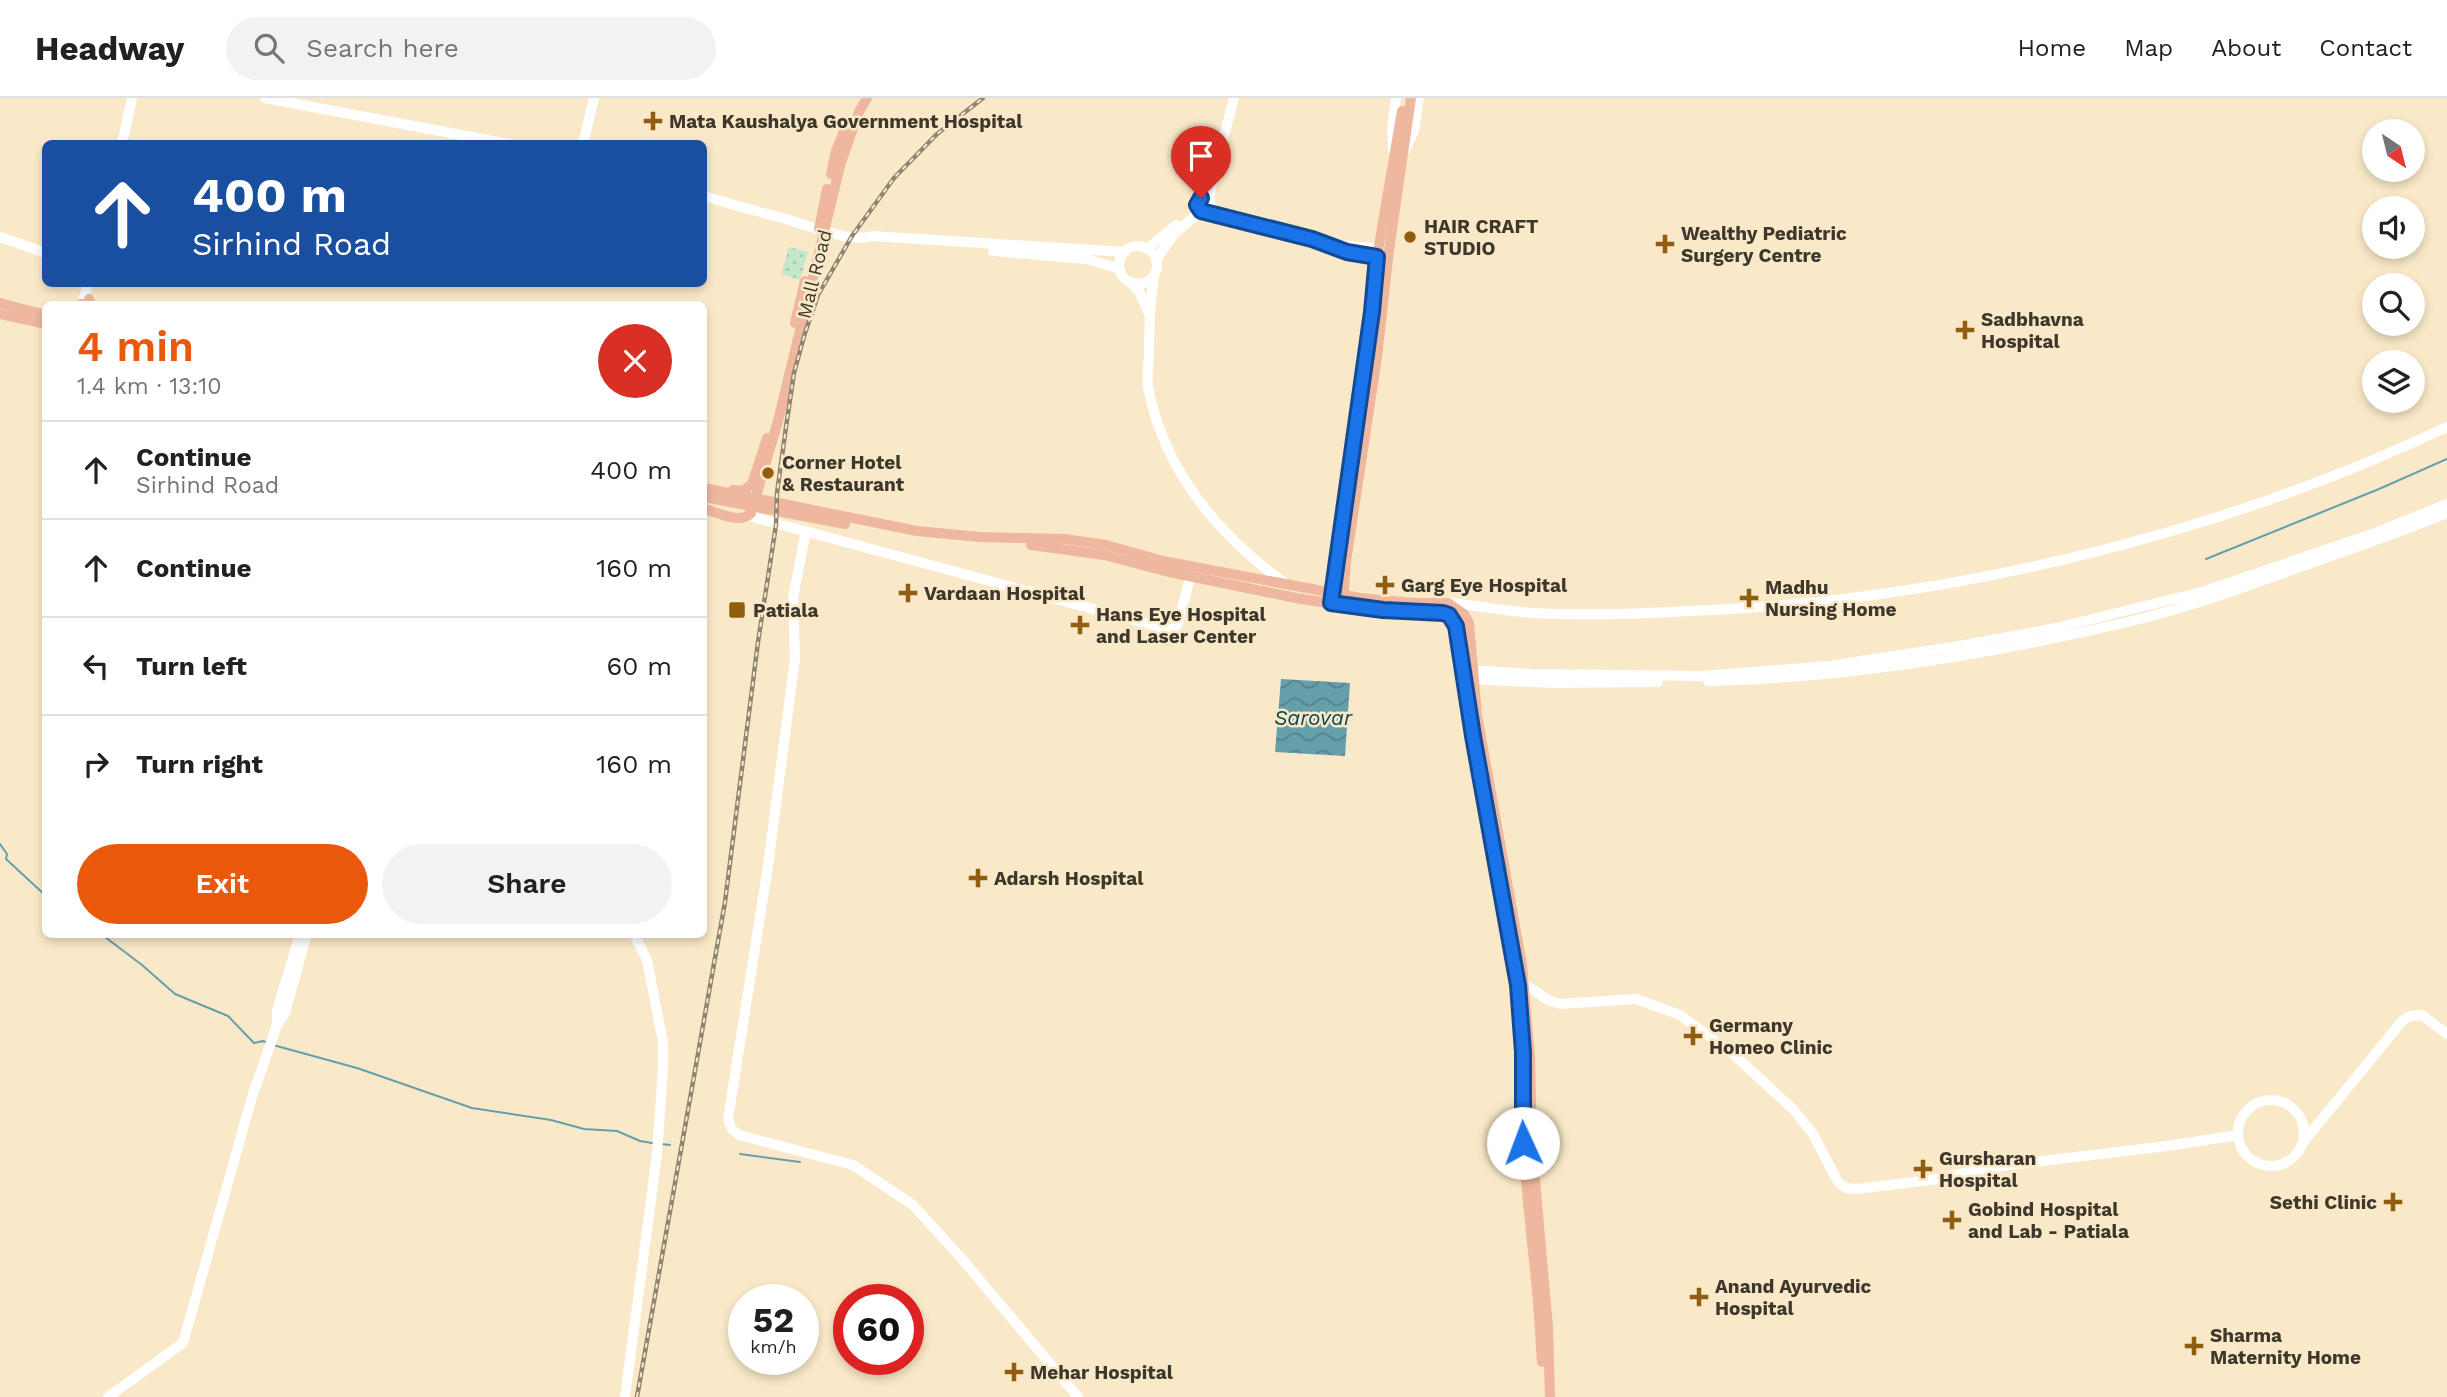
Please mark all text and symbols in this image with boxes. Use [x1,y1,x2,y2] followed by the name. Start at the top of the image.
[226,17,716,80] search box
[35,29,184,68] text: Headway
[250,29,288,67] icon: search
[306,33,459,63] text: Search here
[2018,34,2086,62] text: Home
[2124,34,2173,62] text: Map
[2211,34,2281,62] text: About
[2319,34,2412,62] text: Contact
[669,110,1023,133] place label: Mata Kaushalya Government Hospital
[643,111,663,131] marker: Mata Kaushalya Government Hospital
[2362,119,2426,182] north arrow
[2362,119,2425,413] map controls
[1171,126,1231,198] pin
[1182,137,1220,175] icon: arrive
[192,166,347,224] text: 400 m
[77,168,168,259] icon: ahead
[2362,196,2425,259] button: sound
[1424,215,1538,260] place label: HAIR CRAFT STUDIO
[1681,222,1847,267] place label: Wealthy Pediatric Surgery Centre
[192,225,391,263] text: Sirhind Road
[792,227,837,321] street label: Mall Road
[1402,229,1418,245] marker: HAIR CRAFT STUDIO
[1655,234,1675,254] marker: Wealthy Pediatric Surgery Centre
[2362,273,2425,336] button: search
[1981,308,2084,353] place label: Sadbhavna Hospital
[1955,320,1975,340] marker: Sadbhavna Hospital
[77,322,194,371] text: 4 min
[598,324,672,398] button: close
[2362,350,2425,413] button: layers
[77,373,222,400] text: 1.4 km · 13:10
[136,442,252,472] text: Continue
[77,451,115,489] icon: ahead
[782,451,905,496] place label: Corner Hotel & Restaurant
[590,455,672,485] text: 400 m
[760,465,776,481] marker: Corner Hotel & Restaurant
[136,472,279,499] text: Sirhind Road
[77,549,115,587] icon: ahead
[136,553,252,583] text: Continue
[596,553,672,583] text: 160 m
[1401,574,1568,597] place label: Garg Eye Hospital
[1375,575,1395,595] marker: Garg Eye Hospital
[1765,576,1897,621] place label: Madhu Nursing Home
[924,582,1086,605] place label: Vardaan Hospital
[898,583,918,603] marker: Vardaan Hospital
[1739,588,1759,608] marker: Madhu Nursing Home
[753,599,819,622] place label: Patiala
[727,600,747,620] marker: Patiala
[1096,603,1267,648] place label: Hans Eye Hospital and Laser Center
[1070,615,1090,635] marker: Hans Eye Hospital and Laser Center
[77,647,115,685] icon: left
[136,651,247,681] text: Turn left
[606,651,672,681] text: 60 m
[1274,705,1353,730] water label: Sarovar
[77,745,115,783] icon: right
[136,749,263,779] text: Turn right
[596,749,672,779] text: 160 m
[77,844,368,924] button: Exit
[382,844,672,924] button: Share
[994,867,1144,890] place label: Adarsh Hospital
[968,868,988,888] marker: Adarsh Hospital
[1709,1014,1833,1059] place label: Germany Homeo Clinic
[1683,1026,1703,1046] marker: Germany Homeo Clinic
[1486,1106,1560,1180] position arrow
[1939,1147,2036,1192] place label: Gursharan Hospital
[1913,1159,1933,1179] marker: Gursharan Hospital
[2270,1191,2377,1214] place label: Sethi Clinic
[2383,1192,2403,1212] marker: Sethi Clinic
[1968,1198,2129,1243] place label: Gobind Hospital and Lab - Patiala
[1942,1210,1962,1230] marker: Gobind Hospital and Lab - Patiala
[1715,1275,1872,1320] place label: Anand Ayurvedic Hospital
[833,1284,924,1375] speed limit sign: 60
[1689,1287,1709,1307] marker: Anand Ayurvedic Hospital
[753,1299,794,1341] text: 52
[2210,1324,2361,1369] place label: Sharma Maternity Home
[750,1336,797,1357] text: km/h
[2184,1336,2204,1356] marker: Sharma Maternity Home
[1030,1361,1174,1384] place label: Mehar Hospital
[1004,1362,1024,1382] marker: Mehar Hospital

